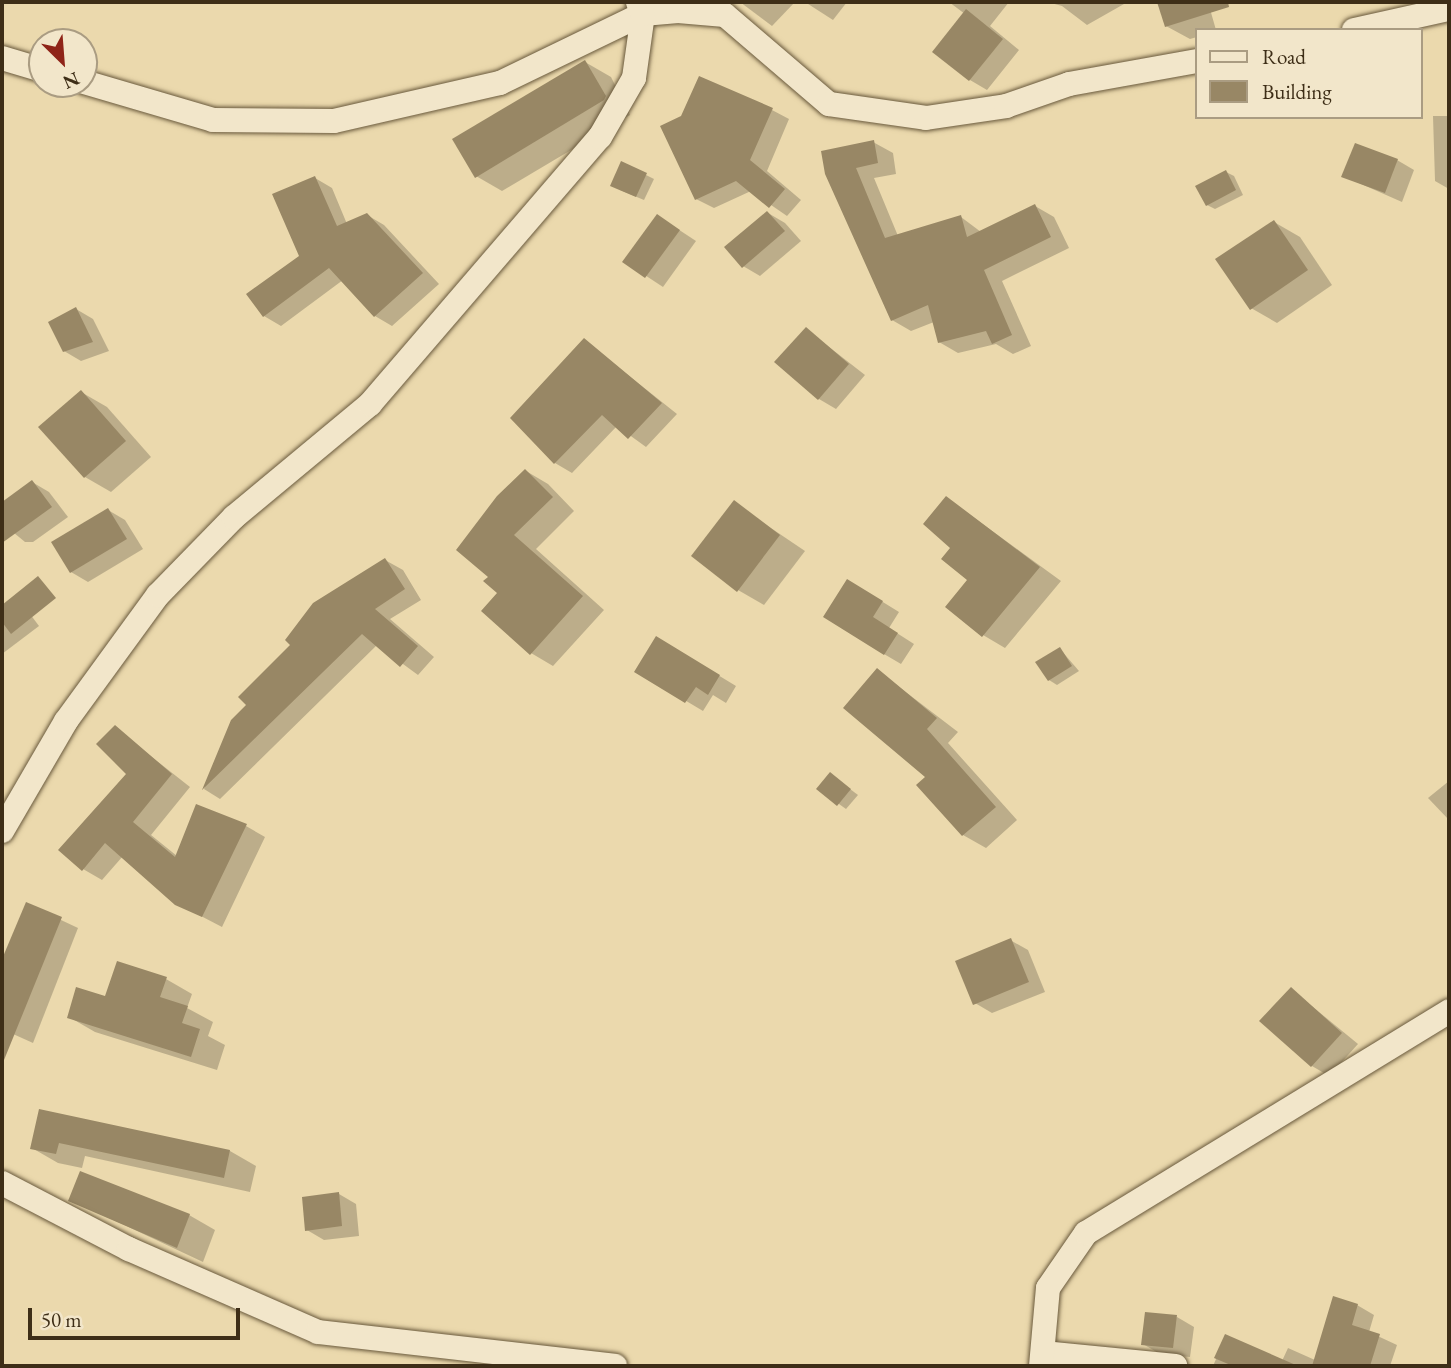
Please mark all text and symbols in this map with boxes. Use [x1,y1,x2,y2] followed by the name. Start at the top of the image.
[28,28,98,98] north arrow
[1196,28,1423,119] legend
[1262,43,1306,70] text: Road
[59,66,83,95] text: N
[1262,78,1332,105] text: Building
[32,1294,243,1338] scale bar
[41,1306,82,1333] text: 50 m

